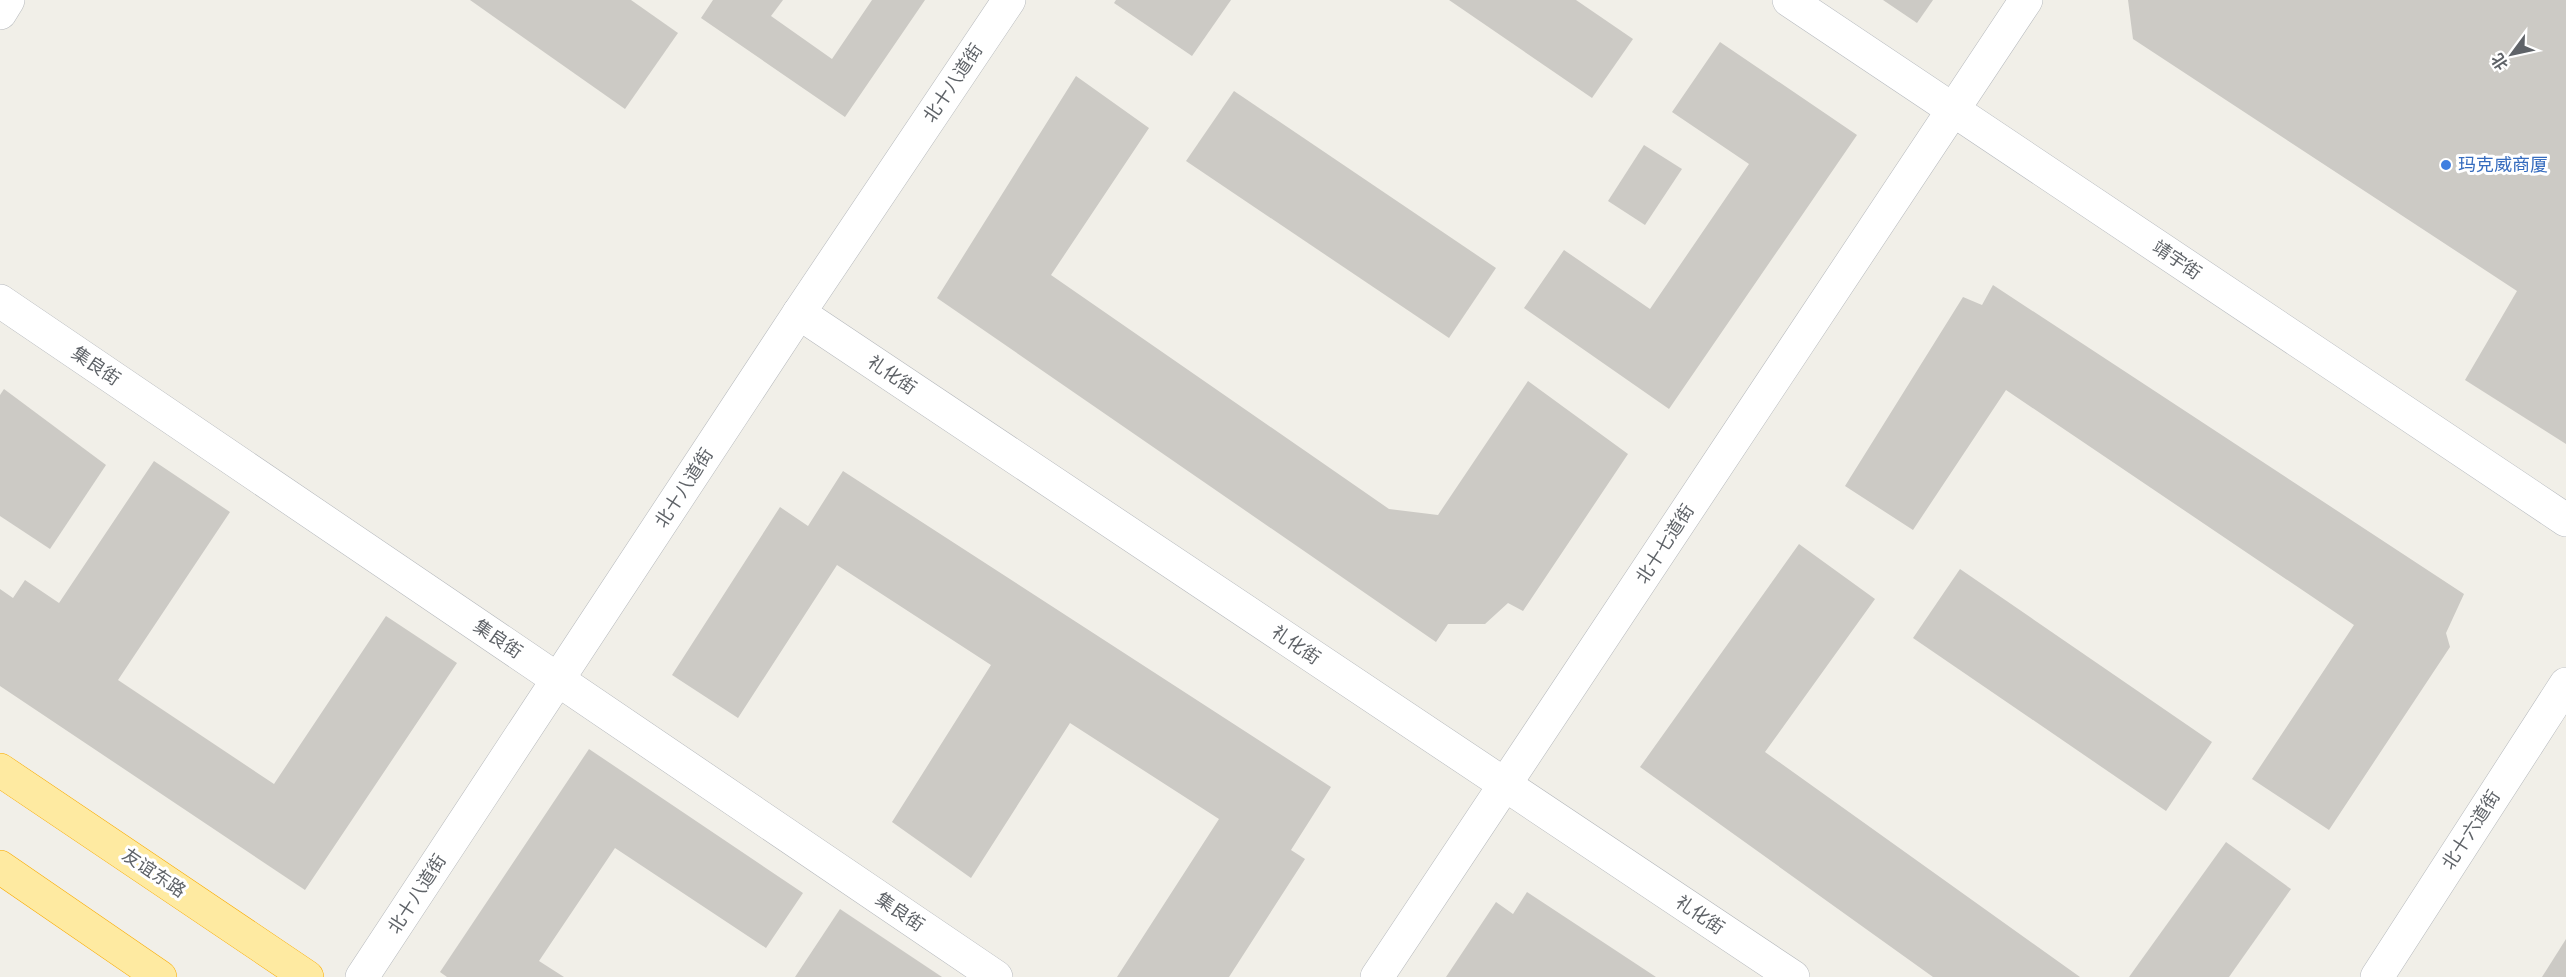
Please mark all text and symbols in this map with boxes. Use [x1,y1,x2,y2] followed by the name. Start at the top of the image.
[2482,24,2542,84] north arrow
[919,40,987,126] street label: 北十八道街
[2488,50,2512,74] text: 北
[2458,154,2548,176] place label: 玛克威商厦
[2439,158,2453,172] marker: 玛克威商厦
[2148,236,2206,284] street label: 靖宇街
[67,342,125,390] street label: 集良街
[863,351,921,399] street label: 礼化街
[650,444,718,532] street label: 北十八道街
[1631,500,1699,588] street label: 北十七道街
[469,615,527,663] street label: 集良街
[1267,621,1325,669] street label: 礼化街
[2437,786,2505,874] street label: 北十六道街
[118,844,190,902] street label: 友谊东路
[383,850,451,938] street label: 北十八道街
[871,888,929,936] street label: 集良街
[1671,891,1729,939] street label: 礼化街

